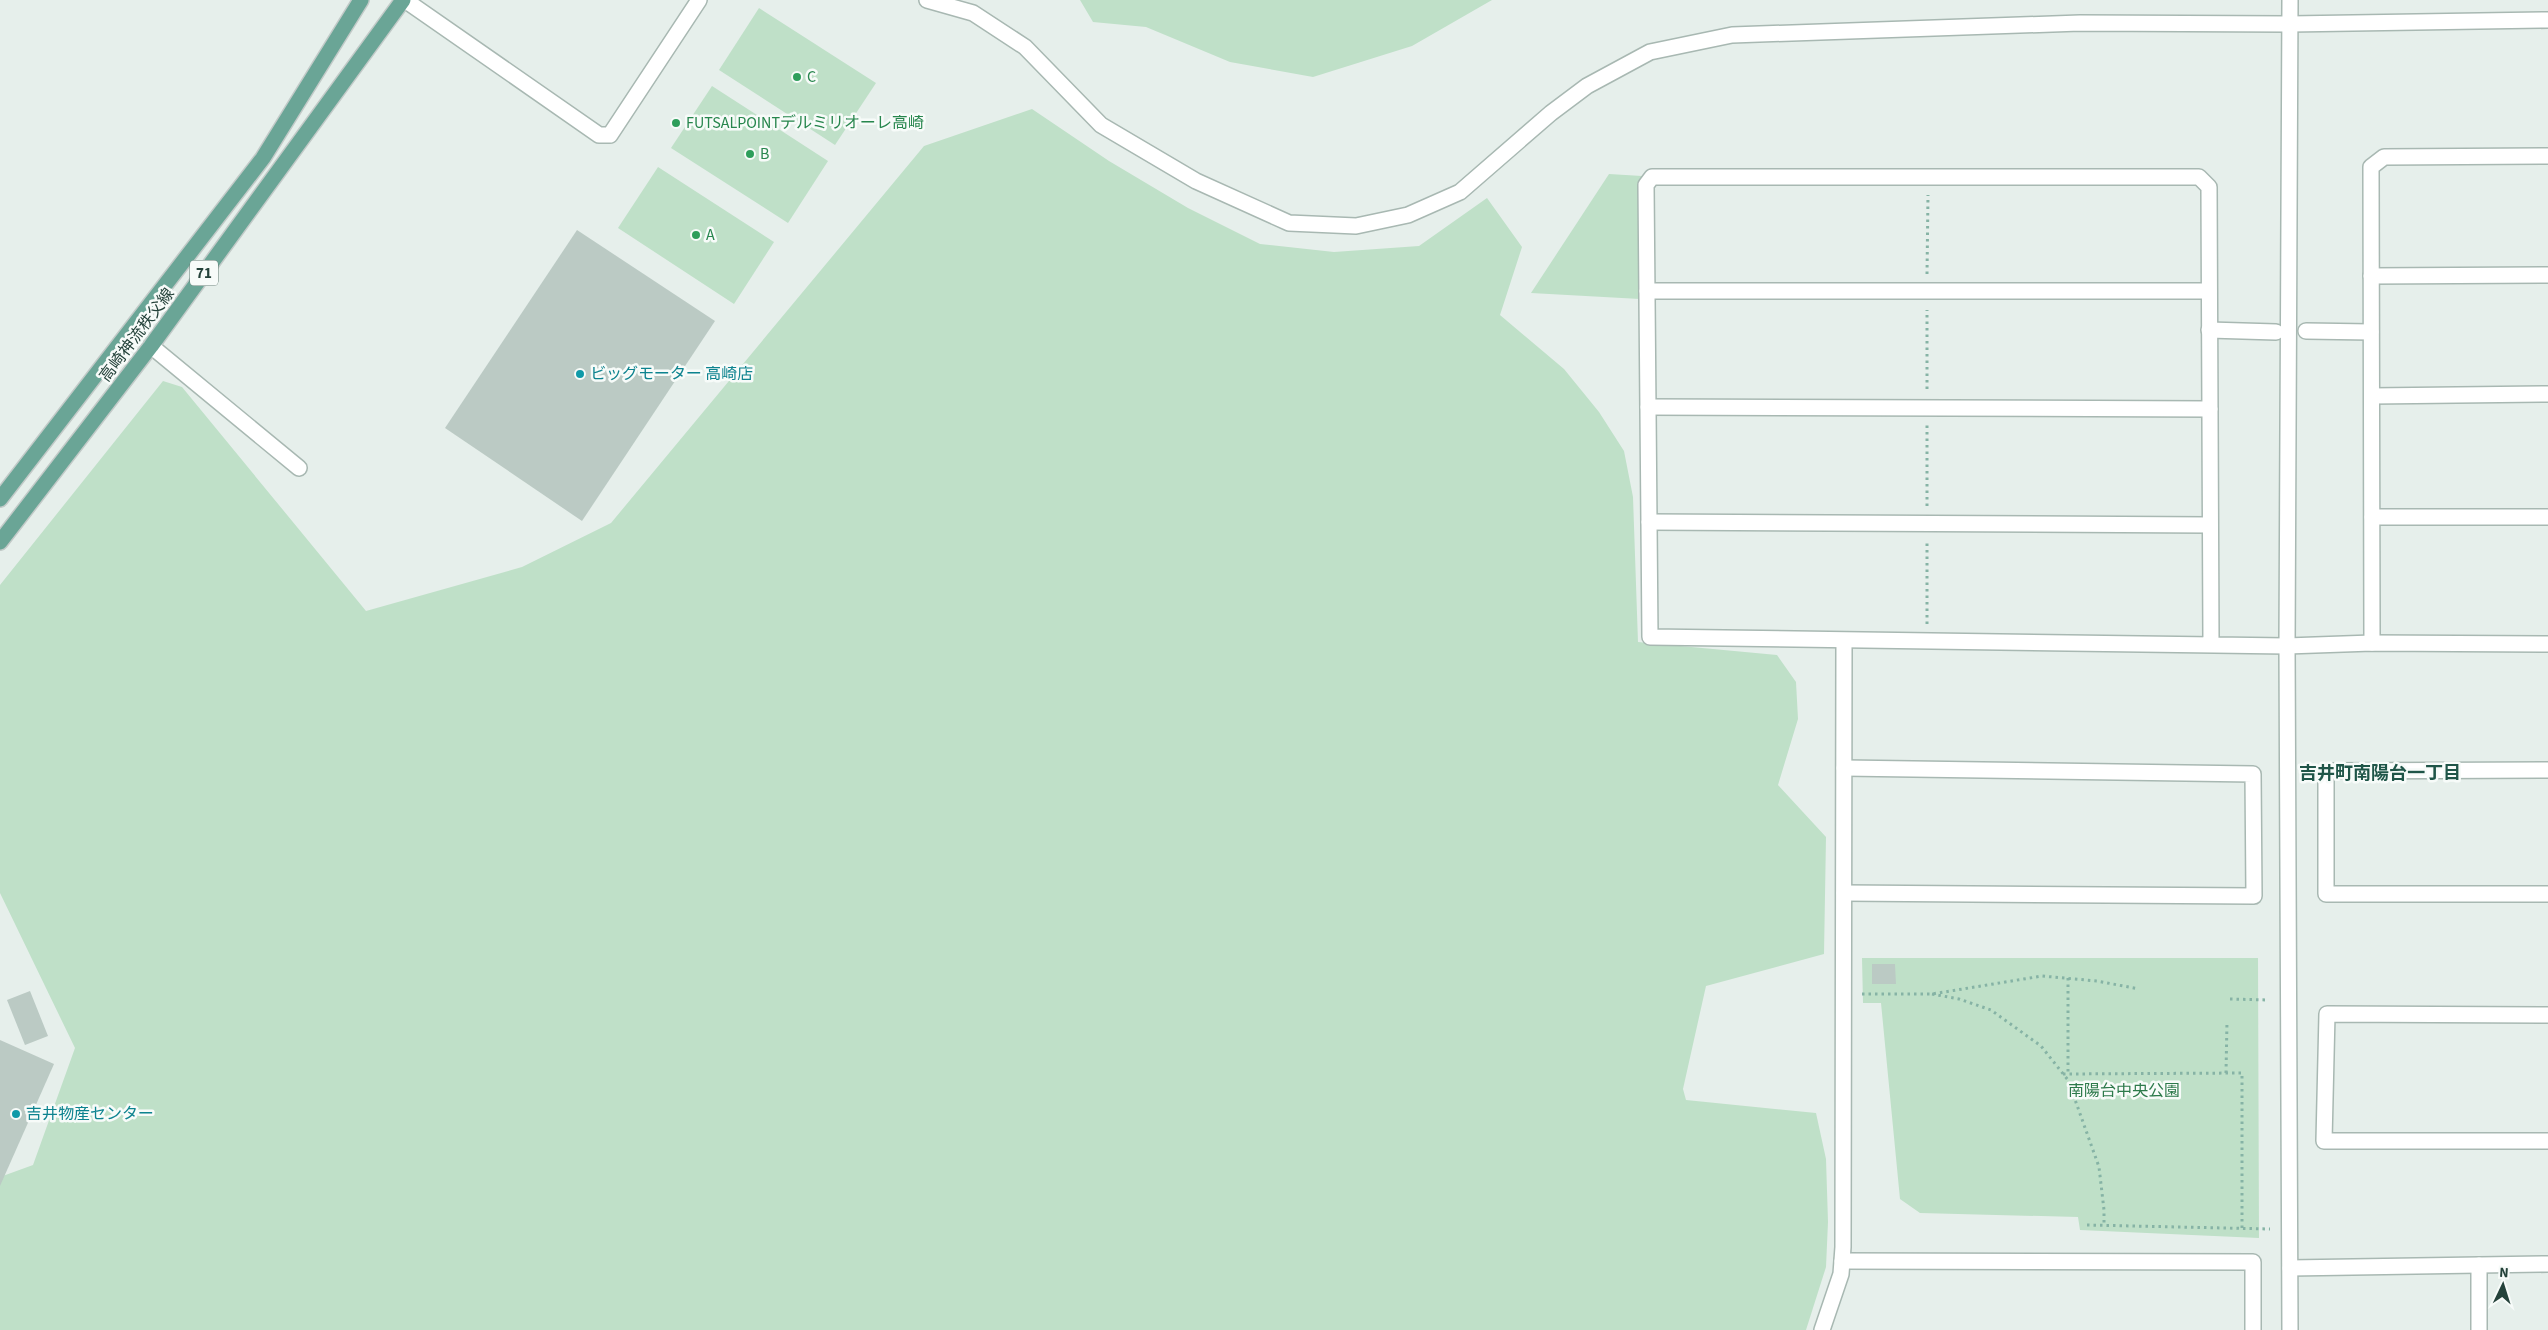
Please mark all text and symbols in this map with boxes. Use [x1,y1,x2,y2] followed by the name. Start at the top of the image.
[807,66,816,88] place label: C
[791,71,803,83] marker: C
[686,112,924,134] place label: FUTSALPOINTデルミリオーレ高崎
[670,117,682,129] marker: FUTSALPOINTデルミリオーレ高崎
[760,143,769,165] place label: B
[744,148,756,160] marker: B
[706,224,715,246] place label: A
[690,229,702,241] marker: A
[190,260,218,286] road number: 71
[95,284,179,386] street label: 高崎神流秩父線
[590,363,753,385] place label: ビッグモーター 高崎店
[574,368,586,380] marker: ビッグモーター 高崎店
[2299,761,2461,786] district label: 吉井町南陽台一丁目
[2068,1080,2180,1102] park label: 南陽台中央公園
[26,1103,154,1125] place label: 吉井物産センター
[10,1108,22,1120] marker: 吉井物産センター
[2478,1260,2528,1310] north arrow
[2498,1263,2509,1283] text: N

